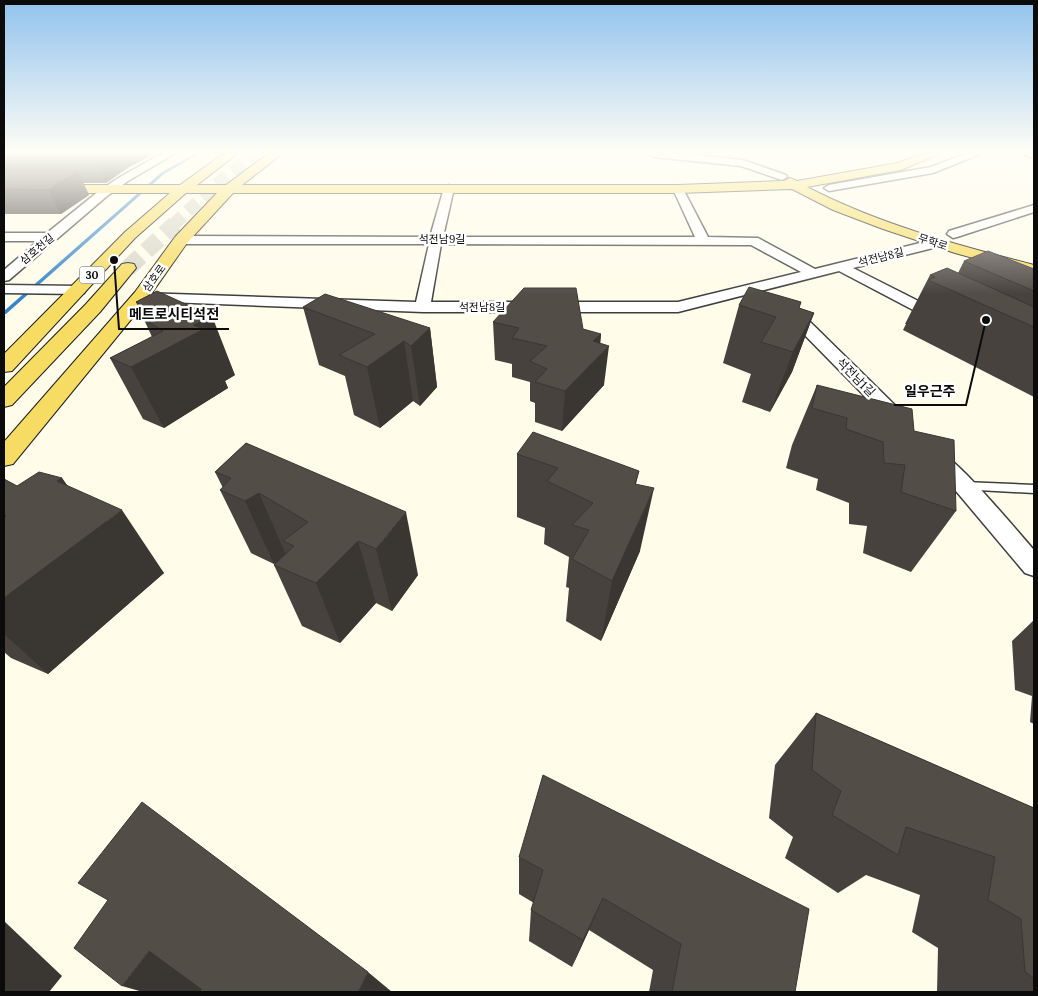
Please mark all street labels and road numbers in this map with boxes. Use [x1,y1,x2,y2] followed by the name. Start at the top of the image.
[17,231,57,267] street label: 삼호천길
[916,231,950,253] street label: 무학로
[419,232,465,246] street label: 석전남9길
[857,245,905,269] street label: 석전남8길
[139,262,169,294] street label: 삼호로
[80,266,104,284] road number: 30
[459,300,505,314] street label: 석전남8길
[834,355,878,399] street label: 석전남1길

